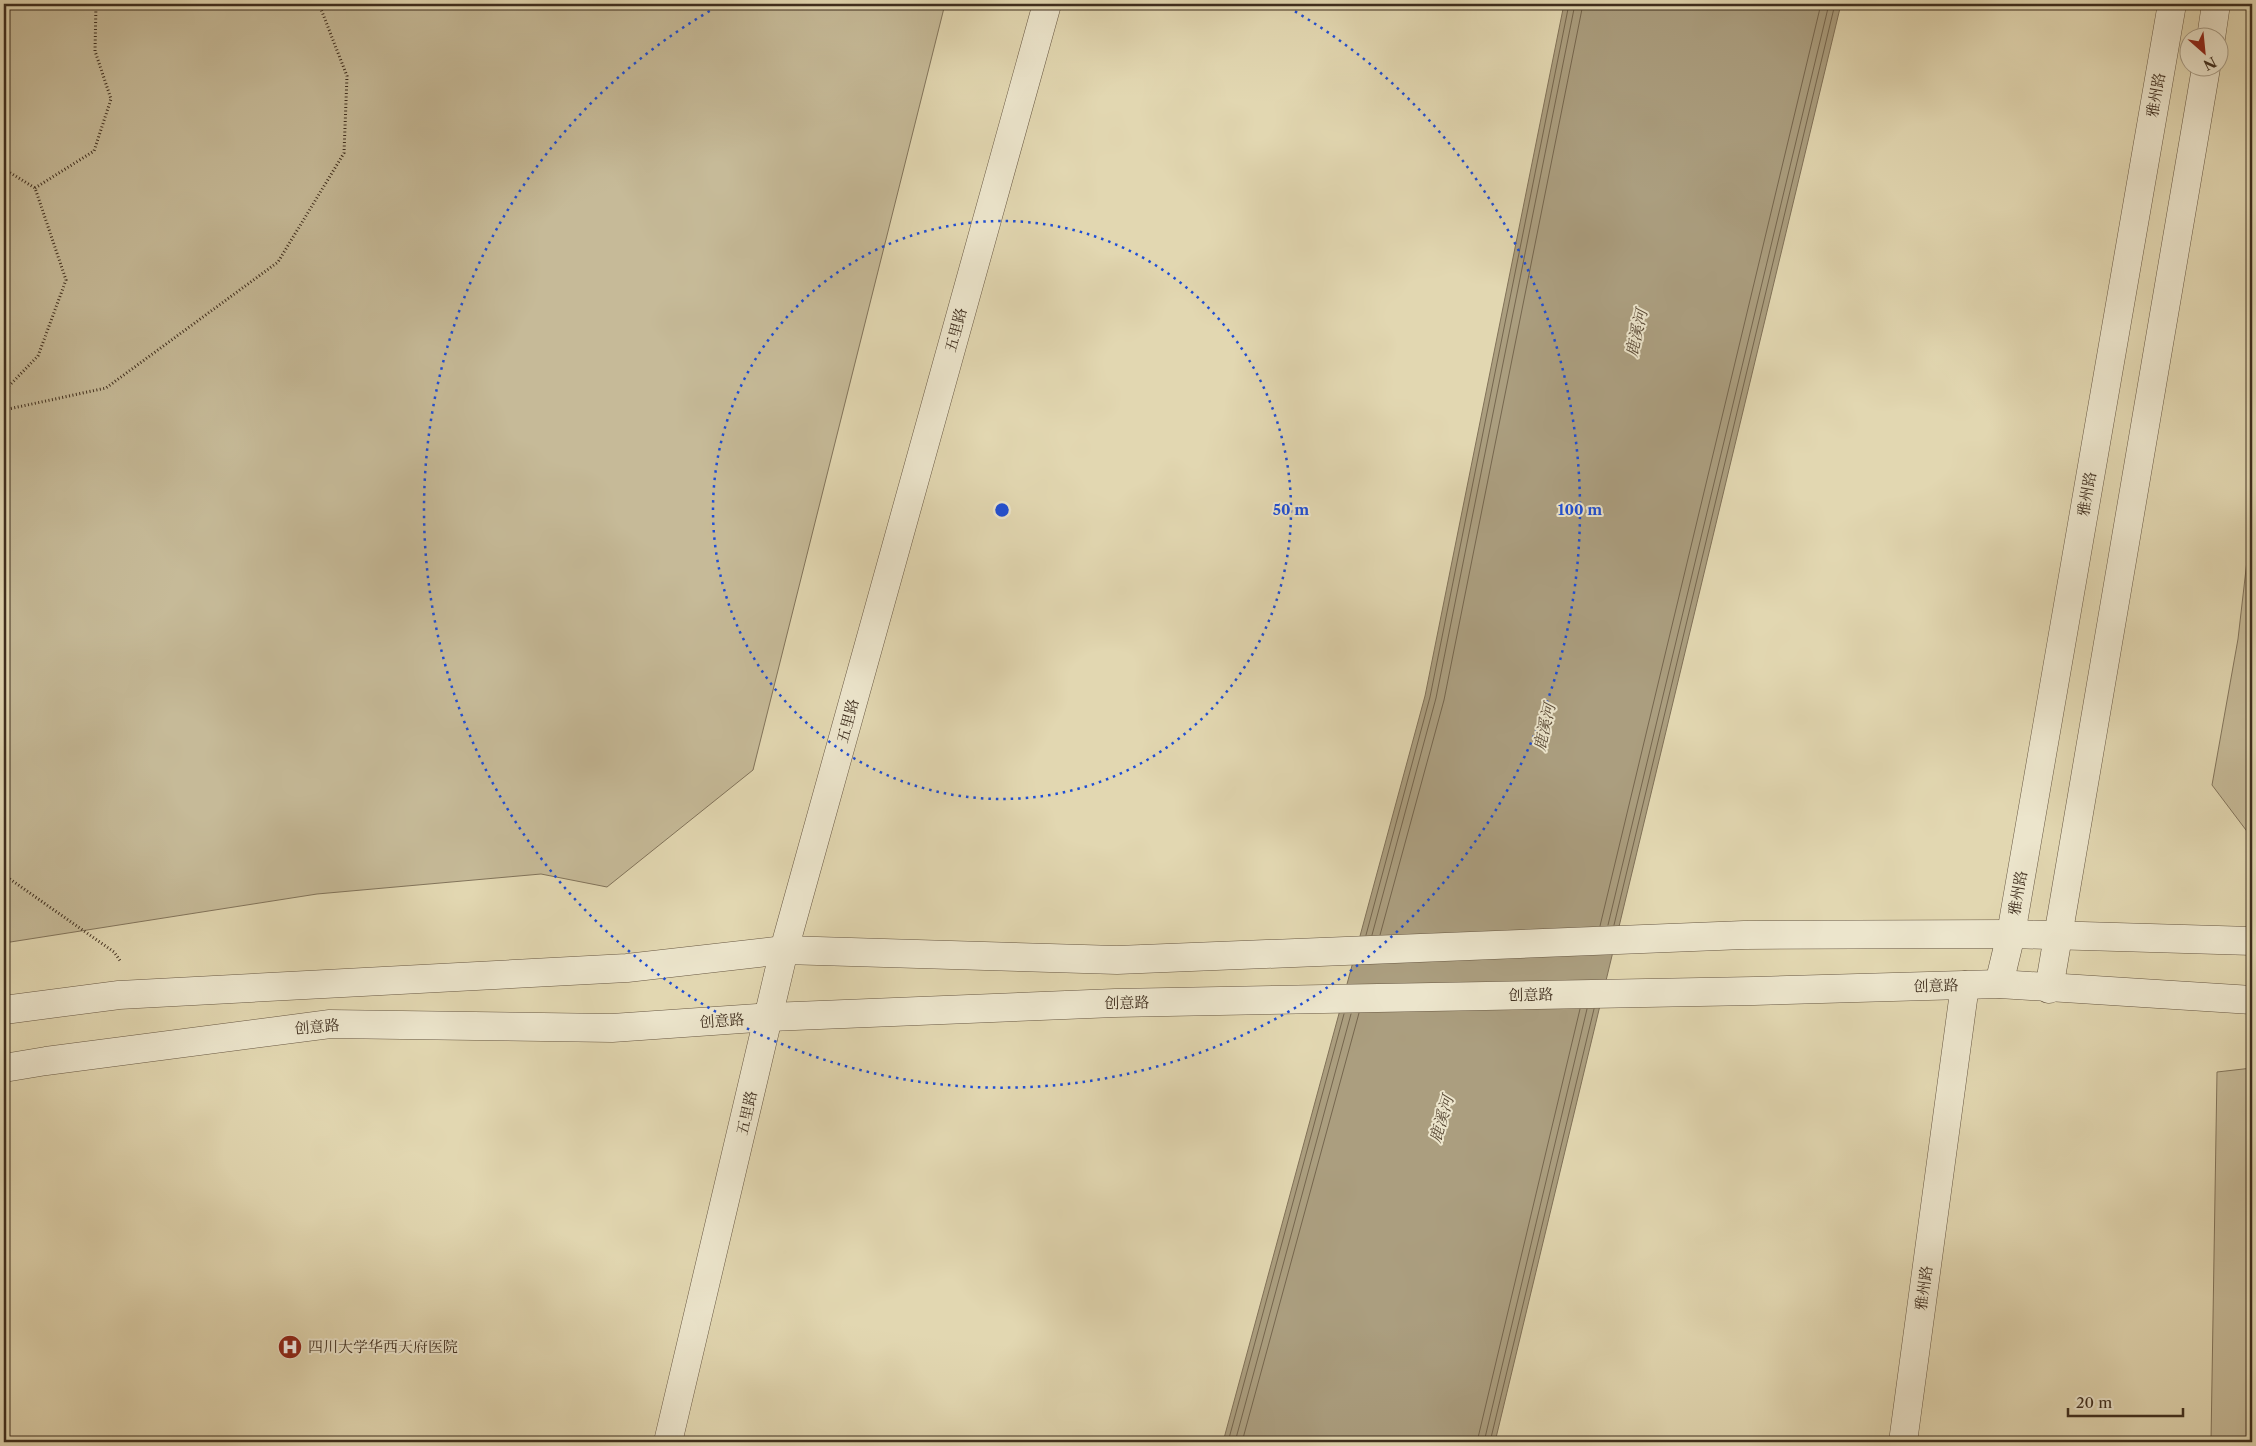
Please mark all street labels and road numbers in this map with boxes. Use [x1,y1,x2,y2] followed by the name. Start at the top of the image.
[2142,71,2169,119] street label: 雅州路
[941,306,971,354] street label: 五里路
[2073,470,2100,518] street label: 雅州路
[833,697,863,745] street label: 五里路
[2004,869,2031,917] street label: 雅州路
[1913,975,1959,996] street label: 创意路
[1508,985,1554,1004] street label: 创意路
[1104,993,1150,1012] street label: 创意路
[699,1009,745,1032] street label: 创意路
[294,1015,340,1038] street label: 创意路
[732,1089,761,1137] street label: 五里路
[1911,1264,1936,1312] street label: 雅州路

